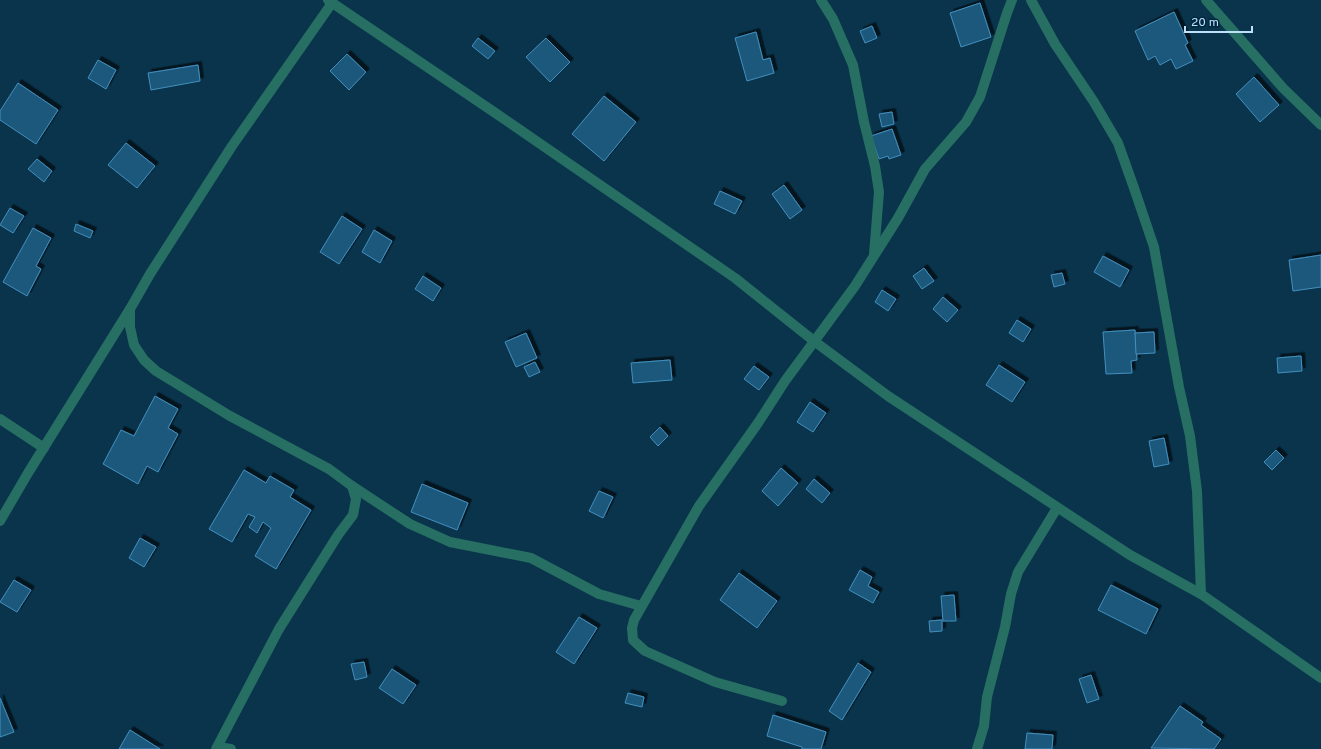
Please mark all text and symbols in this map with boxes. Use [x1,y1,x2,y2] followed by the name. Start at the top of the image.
[1185,8,1252,34] scale bar
[1191,15,1219,31] text: 20 m

